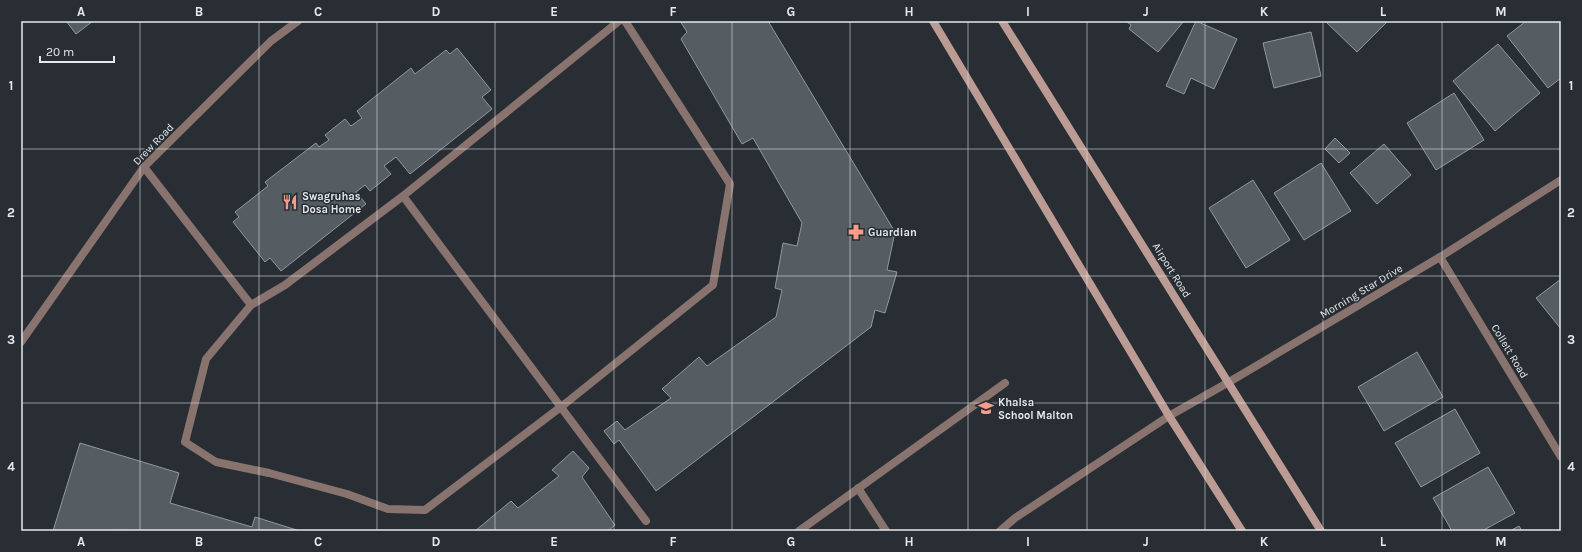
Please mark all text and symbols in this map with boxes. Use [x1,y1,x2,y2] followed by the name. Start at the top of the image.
[77,4,85,19] text: A
[195,4,203,19] text: B
[314,4,322,19] text: C
[432,4,441,19] text: D
[550,4,558,19] text: E
[669,4,677,19] text: F
[787,4,795,19] text: G
[904,4,914,19] text: H
[1026,4,1030,19] text: I
[1143,4,1149,19] text: J
[1260,4,1269,19] text: K
[1380,4,1387,19] text: L
[1495,4,1507,19] text: M
[40,38,114,64] scale bar
[46,45,74,59] text: 20 m
[9,78,13,93] text: 1
[1569,78,1573,93] text: 1
[130,121,176,168] street label: Drew Road
[302,190,361,216] place label: Swagruhas Dosa Home
[281,193,299,211] restaurant icon: Swagruhas Dosa Home
[7,205,15,220] text: 2
[1567,205,1575,220] text: 2
[847,223,865,241] pharmacy icon: Guardian
[868,226,917,239] place label: Guardian
[1150,240,1194,300] street label: Airport Road
[1318,262,1405,321] street label: Morning Star Drive
[1488,322,1531,381] street label: Collett Road
[7,332,15,347] text: 3
[1567,332,1575,347] text: 3
[998,396,1073,422] place label: Khalsa School Malton
[977,399,995,417] school or university icon: Khalsa School Malton
[7,459,15,474] text: 4
[1567,459,1575,474] text: 4
[77,534,85,549] text: A
[195,534,203,549] text: B
[314,534,322,549] text: C
[432,534,441,549] text: D
[550,534,558,549] text: E
[669,534,677,549] text: F
[787,534,795,549] text: G
[904,534,914,549] text: H
[1026,534,1030,549] text: I
[1143,534,1149,549] text: J
[1260,534,1269,549] text: K
[1380,534,1387,549] text: L
[1495,534,1507,549] text: M

